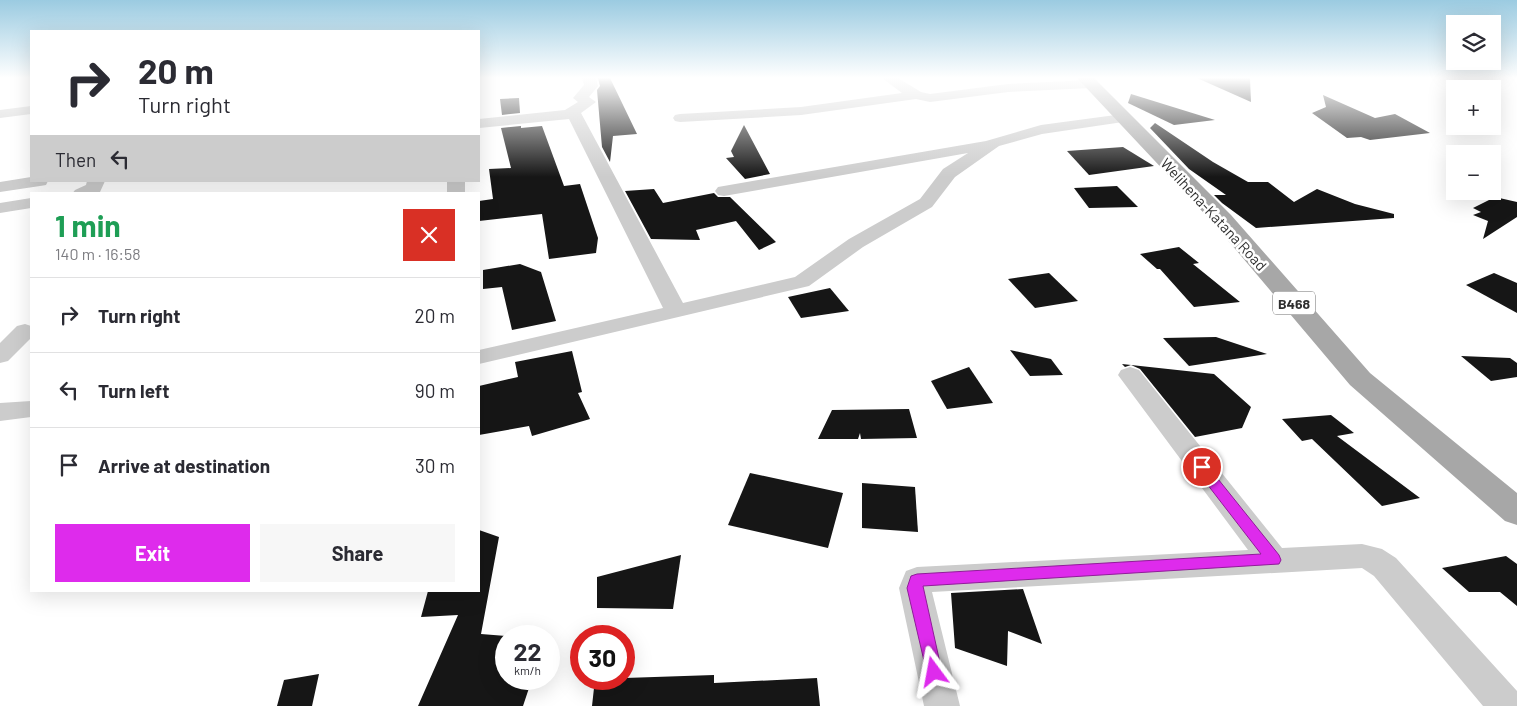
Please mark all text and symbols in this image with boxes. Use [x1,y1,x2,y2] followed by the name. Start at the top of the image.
[1446,15,1501,200] map controls
[1446,15,1501,70] button: layers
[138,49,214,91] text: 20 m
[55,50,120,115] icon: right
[1446,80,1501,135] button: +
[138,91,231,117] text: Turn right
[106,145,134,173] icon: left
[1446,145,1501,200] button: −
[55,148,96,171] text: Then
[1157,154,1271,274] street label: Welihena-Katana Road
[55,207,121,243] text: 1 min
[403,209,455,261] button: close
[55,244,140,263] text: 140 m · 16:58
[1273,292,1315,314] road number: B468
[55,301,83,329] icon: right
[98,304,180,327] text: Turn right
[415,304,455,327] text: 20 m
[55,376,83,404] icon: left
[98,379,169,402] text: Turn left
[415,379,455,402] text: 90 m
[1181,446,1223,488] pin
[55,451,83,479] icon: arrive
[1188,453,1216,481] icon: arrive
[98,454,270,477] text: Arrive at destination
[415,454,455,477] text: 30 m
[55,524,250,582] button: Exit
[260,524,455,582] button: Share
[570,625,635,690] speed limit sign: 30
[513,636,542,666] text: 22
[907,645,959,697] position arrow
[514,663,541,677] text: km/h

